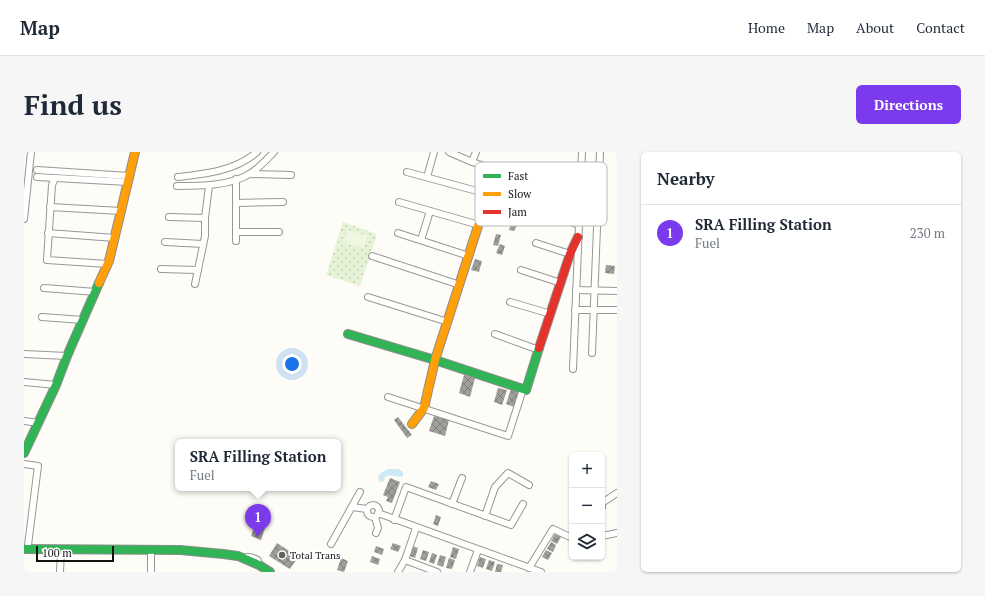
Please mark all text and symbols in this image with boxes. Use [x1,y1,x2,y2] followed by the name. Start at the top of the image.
[20,15,60,40] text: Map
[748,18,785,37] text: Home
[807,18,834,37] text: Map
[856,18,894,37] text: About
[916,18,965,37] text: Contact
[856,85,961,124] button: Directions
[24,86,122,123] text: Find us
[475,162,607,226] legend
[657,167,715,190] text: Nearby
[508,169,528,183] text: Fast
[508,187,532,201] text: Slow
[508,205,527,219] text: Jam
[695,214,832,234] text: SRA Filling Station
[666,224,674,242] text: 1
[910,224,945,242] text: 230 m
[695,234,720,252] text: Fuel
[282,354,302,374] your location
[175,439,341,491] popup
[190,446,326,466] text: SRA Filling Station
[569,452,605,560] map controls
[569,452,605,488] button: +
[190,466,215,484] text: Fuel
[569,488,605,524] button: −
[245,504,271,537] pin: 1
[569,524,605,560] button: layers
[36,544,114,563] scale bar
[42,546,72,560] text: 100 m
[290,549,340,562] place label: Total Trans
[277,550,287,560] marker: Total Trans

